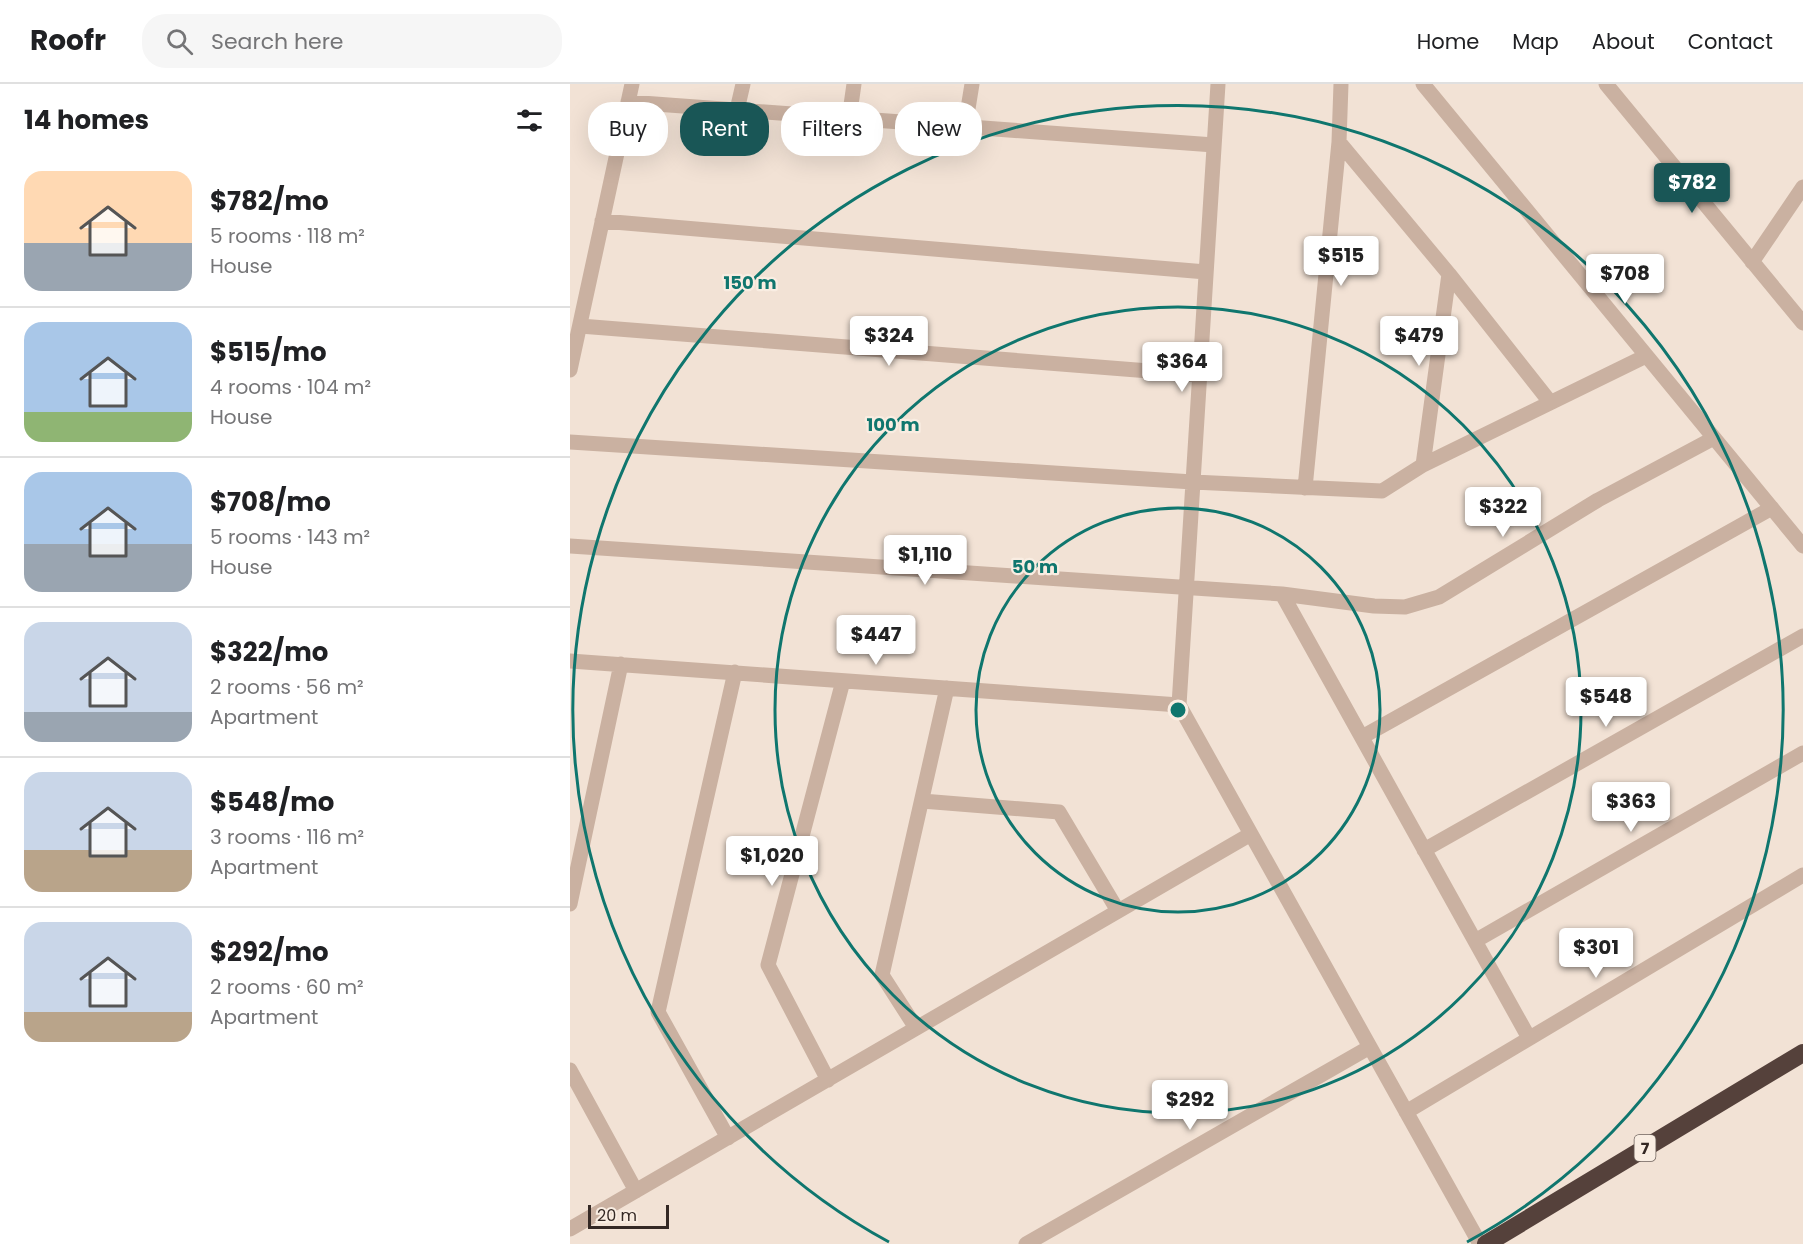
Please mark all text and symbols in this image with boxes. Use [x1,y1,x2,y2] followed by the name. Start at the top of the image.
[142,14,562,68] search box
[30,21,106,60] text: Roofr
[163,25,196,58] icon: search
[211,26,344,57] text: Search here
[1417,27,1479,56] text: Home
[1512,27,1559,56] text: Map
[1592,27,1655,56] text: About
[1688,27,1773,56] text: Contact
[24,102,149,138] text: 14 homes
[588,102,668,156] chip: Buy
[680,102,769,156] chip: Rent
[781,102,883,156] chip: Filters
[895,102,982,156] chip: New
[513,104,546,137] icon: filters
[1656,163,1728,214] pin: $782
[1668,168,1716,196] text: $782
[210,183,329,219] text: $782/mo
[72,195,144,267] icon: home
[210,222,365,250] text: 5 rooms · 118 m²
[1305,236,1377,287] pin: $515
[1318,241,1364,269] text: $515
[210,252,272,280] text: House
[1589,254,1661,305] pin: $708
[1600,259,1650,287] text: $708
[723,270,777,295] text: 150 m
[853,316,925,367] pin: $324
[1383,316,1455,367] pin: $479
[864,321,914,349] text: $324
[1394,321,1444,349] text: $479
[210,334,327,370] text: $515/mo
[1146,342,1218,393] pin: $364
[72,346,144,418] icon: home
[1156,347,1208,375] text: $364
[210,373,371,401] text: 4 rooms · 104 m²
[210,403,272,431] text: House
[866,412,920,437] text: 100 m
[210,484,331,520] text: $708/mo
[1467,487,1539,538] pin: $322
[1479,492,1527,520] text: $322
[72,496,144,568] icon: home
[210,523,370,551] text: 5 rooms · 143 m²
[876,535,974,586] pin: $1,110
[898,540,952,568] text: $1,110
[210,553,272,581] text: House
[1012,554,1058,579] text: 50 m
[840,615,912,666] pin: $447
[851,620,901,648] text: $447
[210,634,328,670] text: $322/mo
[72,646,144,718] icon: home
[210,673,364,701] text: 2 rooms · 56 m²
[1570,677,1642,728] pin: $548
[1580,682,1632,710] text: $548
[1168,700,1188,720] centre of rings
[210,703,318,731] text: Apartment
[1595,782,1667,833] pin: $363
[210,784,334,820] text: $548/mo
[1606,787,1656,815] text: $363
[72,796,144,868] icon: home
[210,823,364,851] text: 3 rooms · 116 m²
[723,836,821,887] pin: $1,020
[740,841,804,869] text: $1,020
[210,853,318,881] text: Apartment
[1560,928,1632,979] pin: $301
[1573,933,1619,961] text: $301
[210,934,329,970] text: $292/mo
[72,946,144,1018] icon: home
[210,973,364,1001] text: 2 rooms · 60 m²
[210,1003,318,1031] text: Apartment
[1154,1080,1226,1131] pin: $292
[1166,1085,1214,1113] text: $292
[1634,1135,1656,1161] road number: 7
[588,1202,669,1230] scale bar
[597,1204,637,1227] text: 20 m

